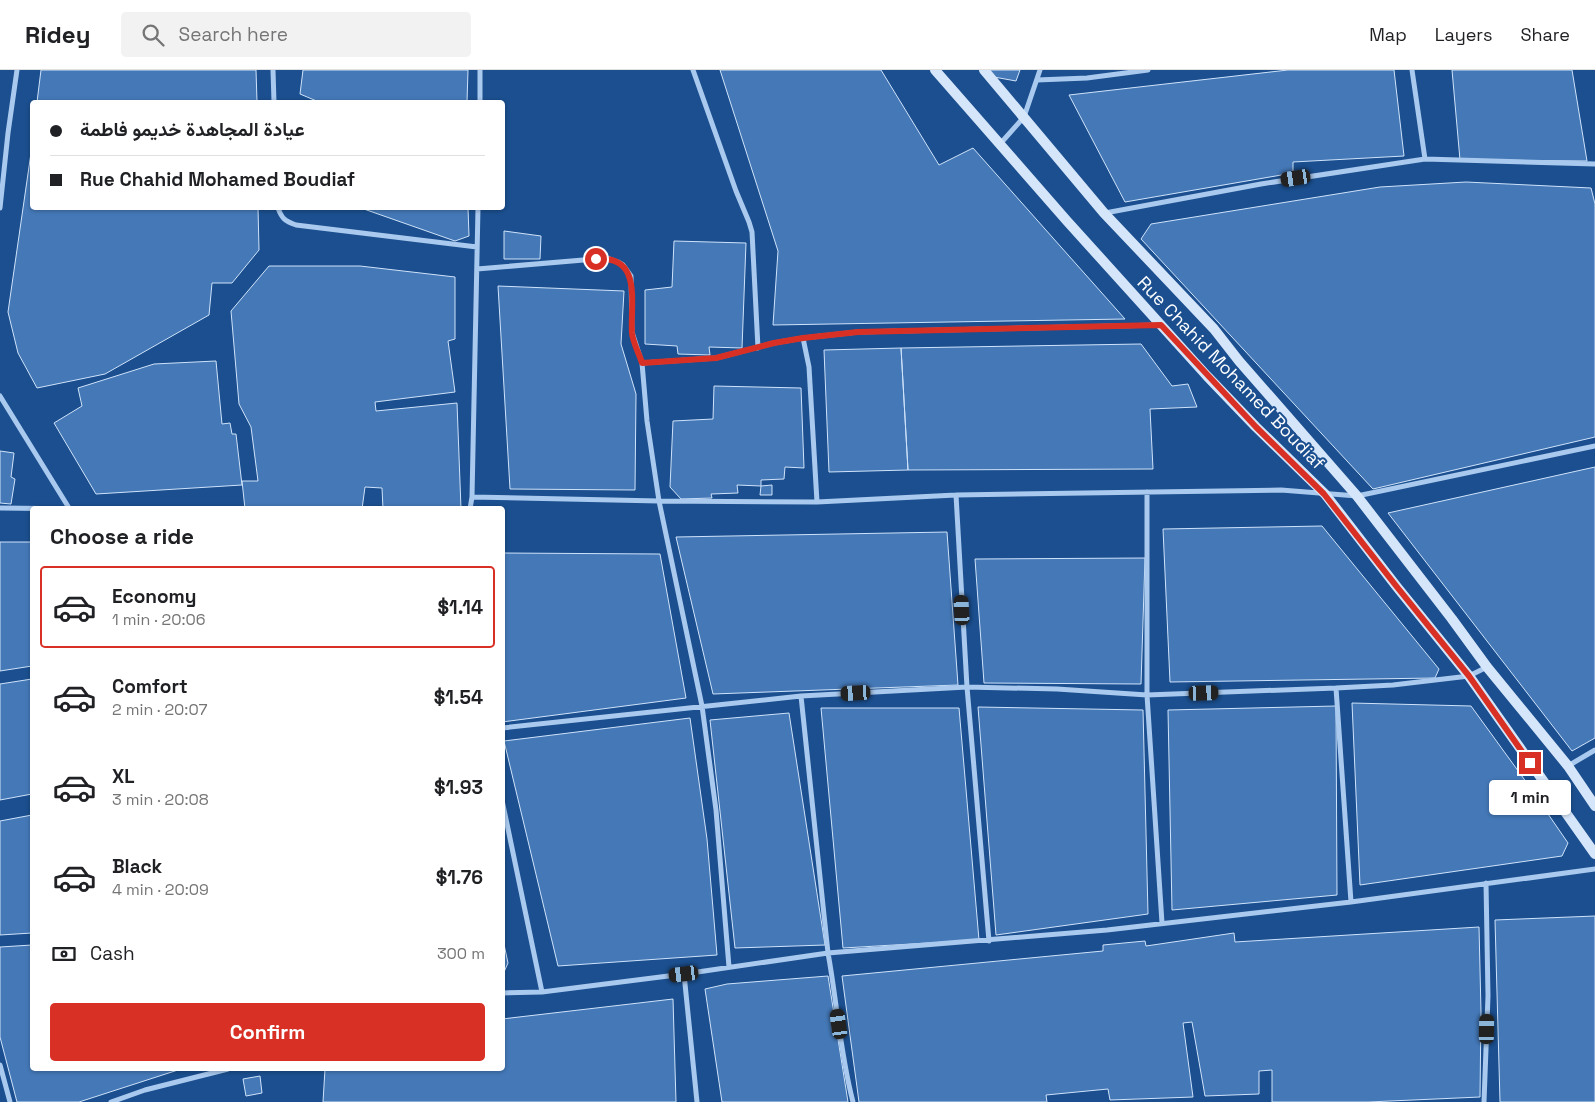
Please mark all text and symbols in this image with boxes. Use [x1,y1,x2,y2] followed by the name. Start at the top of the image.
[121,12,471,57] search box
[25,19,91,50] text: Ridey
[139,21,167,49] icon: search
[179,22,288,47] text: Search here
[1369,23,1407,46] text: Map
[1435,23,1492,46] text: Layers
[1520,23,1570,46] text: Share
[80,117,304,142] text: عيادة المجاهدة خديمو فاطمة
[80,167,355,192] text: Rue Chahid Mohamed Boudiaf
[1280,168,1311,188] car
[585,248,607,270] route start
[1133,271,1330,474] street label: Rue Chahid Mohamed Boudiaf
[50,522,194,550] text: Choose a ride
[112,584,196,609] text: Economy
[52,585,97,630] icon: car
[438,595,483,620] text: $1.14
[953,595,970,625] car
[112,609,206,630] text: 1 min · 20:06
[112,674,188,699] text: Comfort
[52,675,97,720] icon: car
[434,685,483,710] text: $1.54
[840,685,871,701] car
[1188,685,1219,701] car
[112,699,207,720] text: 2 min · 20:07
[1519,752,1541,774] route end
[112,764,135,789] text: XL
[52,765,97,810] icon: car
[434,775,483,800] text: $1.93
[1489,780,1571,816] callout: 1 min
[1510,787,1550,808] text: 1 min
[112,789,209,810] text: 3 min · 20:08
[112,854,162,879] text: Black
[52,855,97,900] icon: car
[436,865,483,890] text: $1.76
[112,879,209,900] text: 4 min · 20:09
[50,940,78,968] icon: cash
[90,941,135,966] text: Cash
[437,943,485,964] text: 300 m
[668,965,699,983] car
[50,1003,485,1061] button: Confirm
[829,1008,848,1040] car
[1479,1014,1494,1044] car

